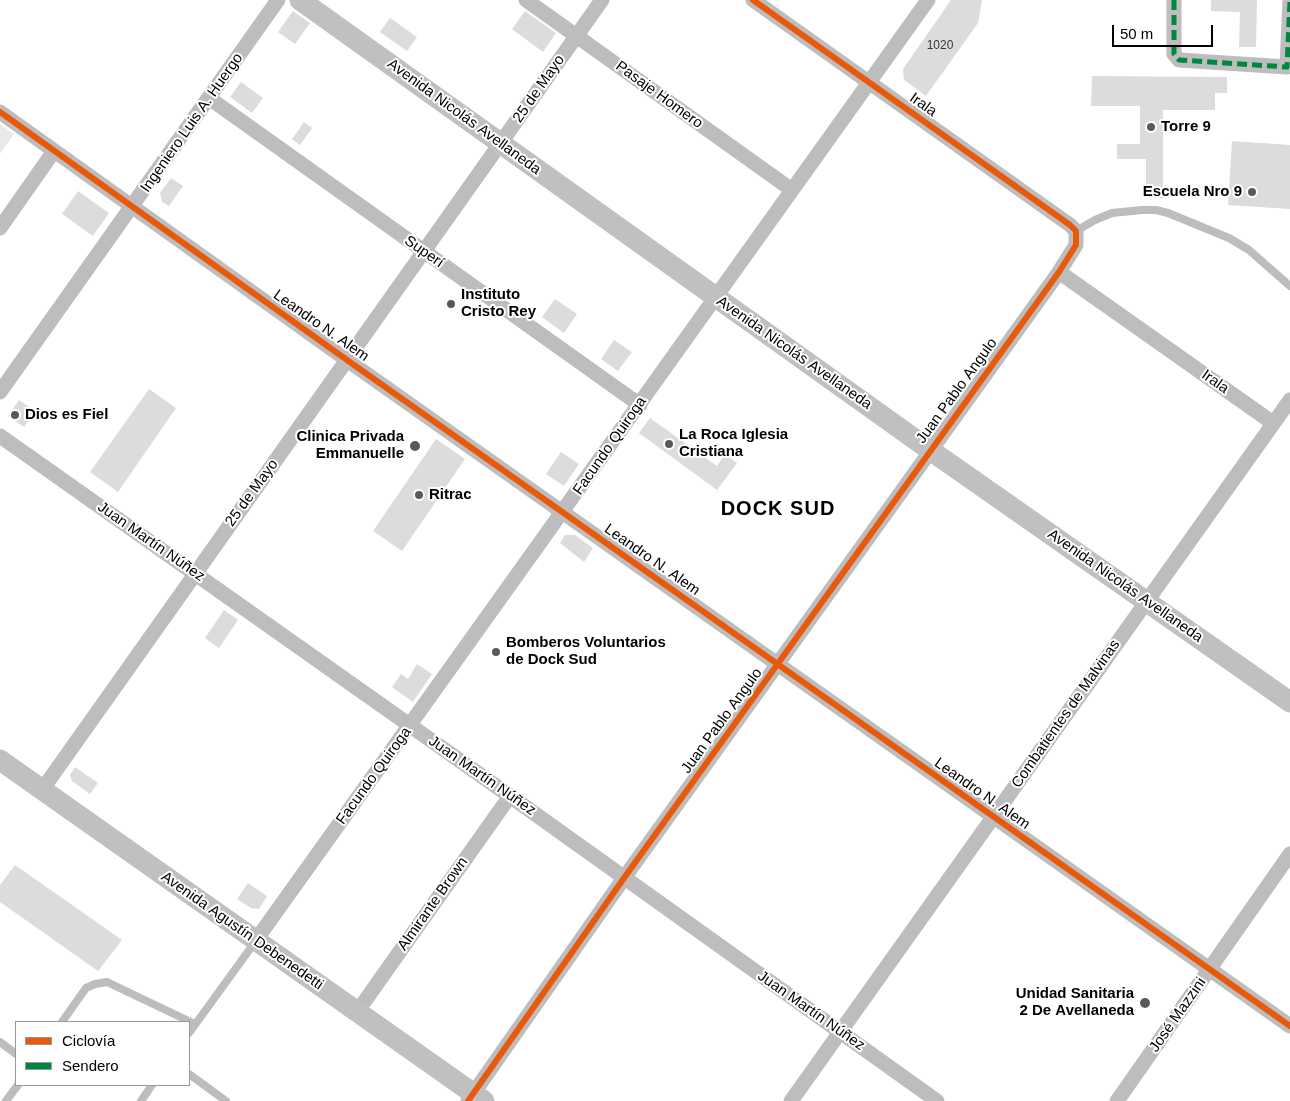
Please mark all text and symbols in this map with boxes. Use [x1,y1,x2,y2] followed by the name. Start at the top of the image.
[1115,15,1216,47] scale bar
[1120,25,1153,42] text: 50 m
[927,39,953,53] house number: 1020
[137,50,247,196] street label: Ingeniero Luis A. Huergo
[509,52,569,126] street label: 25 de Mayo
[384,55,544,179] street label: Avenida Nicolás Avellaneda
[612,57,706,133] street label: Pasaje Homero
[906,89,940,121] street label: Irala
[1161,118,1211,136] place label: Torre 9
[1145,121,1157,133] marker: Torre 9
[1143,183,1242,201] place label: Escuela Nro 9
[1246,186,1258,198] marker: Escuela Nro 9
[401,232,447,272] street label: Superí
[270,286,372,366] street label: Leandro N. Alem
[461,286,536,321] place label: Instituto Cristo Rey
[713,292,875,414] street label: Avenida Nicolás Avellaneda
[445,298,457,310] marker: Instituto Cristo Rey
[913,335,1001,447] street label: Juan Pablo Angulo
[1198,366,1232,398] street label: Irala
[569,393,651,499] street label: Facundo Quiroga
[25,406,108,424] place label: Dios es Fiel
[9,409,21,421] marker: Dios es Fiel
[679,426,788,461] place label: La Roca Iglesia Cristiana
[296,428,404,463] place label: Clinica Privada Emmanuelle
[663,438,675,450] marker: La Roca Iglesia Cristiana
[408,439,422,453] marker: Clinica Privada Emmanuelle
[222,456,282,530] street label: 25 de Mayo
[429,486,472,504] place label: Ritrac
[413,489,425,501] marker: Ritrac
[720,497,836,521] district label: DOCK SUD
[94,498,208,586] street label: Juan Martín Núñez
[601,520,703,600] street label: Leandro N. Alem
[1044,525,1206,647] street label: Avenida Nicolás Avellaneda
[506,634,666,669] place label: Bomberos Voluntarios de Dock Sud
[1008,636,1124,792] street label: Combatientes de Malvinas
[490,646,502,658] marker: Bomberos Voluntarios de Dock Sud
[678,665,766,777] street label: Juan Pablo Angulo
[333,724,415,828] street label: Facundo Quiroga
[425,732,539,820] street label: Juan Martín Núñez
[931,754,1033,834] street label: Leandro N. Alem
[394,854,472,954] street label: Almirante Brown
[157,868,327,994] street label: Avenida Agustín Debenedetti
[754,967,868,1055] street label: Juan Martín Núñez
[1146,974,1210,1056] street label: José Mazzini
[1016,985,1134,1020] place label: Unidad Sanitaria 2 De Avellaneda
[1138,996,1152,1010] marker: Unidad Sanitaria 2 De Avellaneda
[15,1021,190,1086] legend
[62,1032,115,1049] text: Ciclovía
[62,1057,119,1074] text: Sendero

